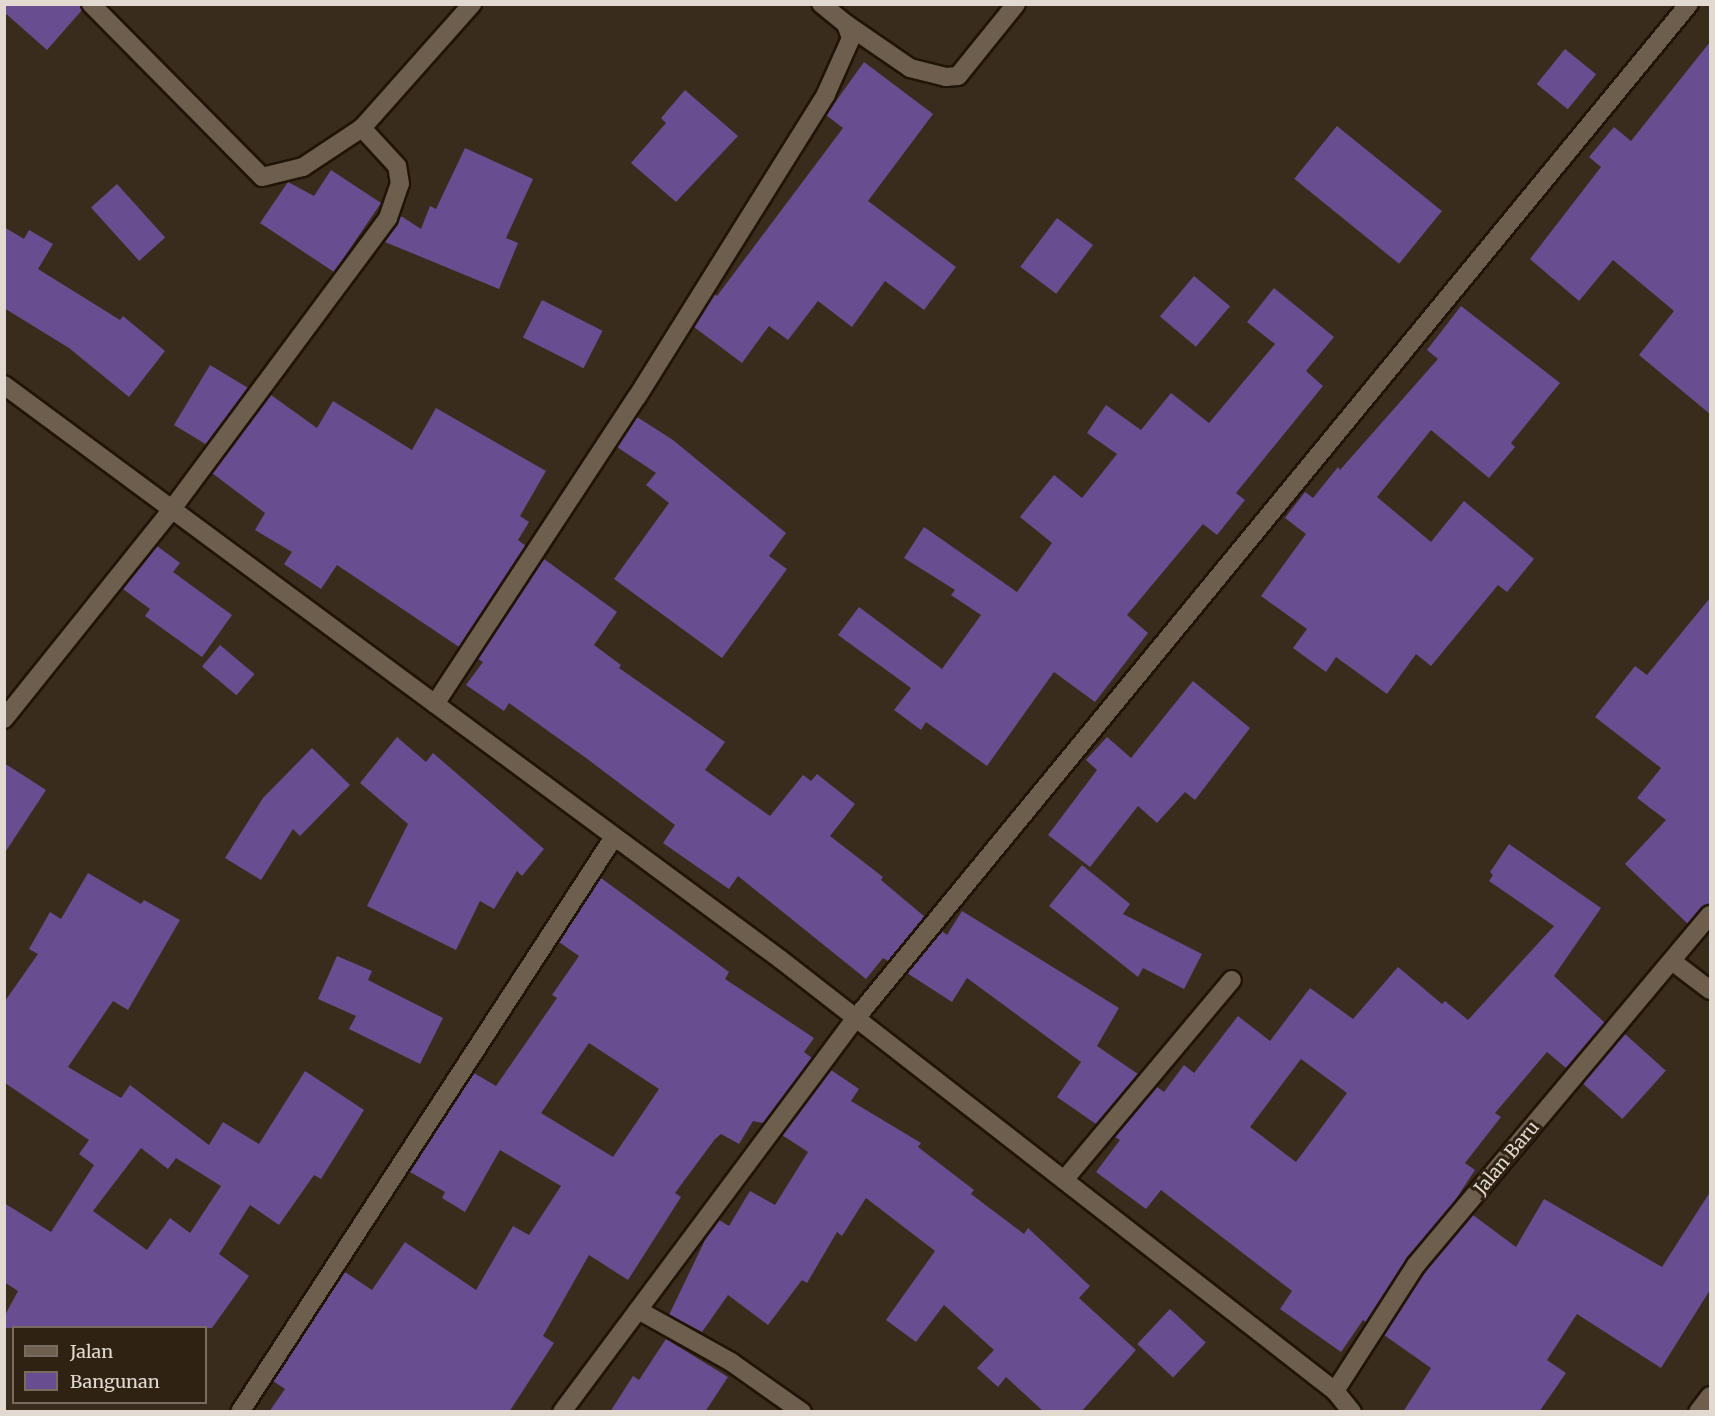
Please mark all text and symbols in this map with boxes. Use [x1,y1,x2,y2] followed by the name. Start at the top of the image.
[1470,1117,1544,1199] street label: Jalan Baru
[12,1326,207,1404] legend
[70,1340,113,1363] text: Jalan
[70,1370,160,1393] text: Bangunan

